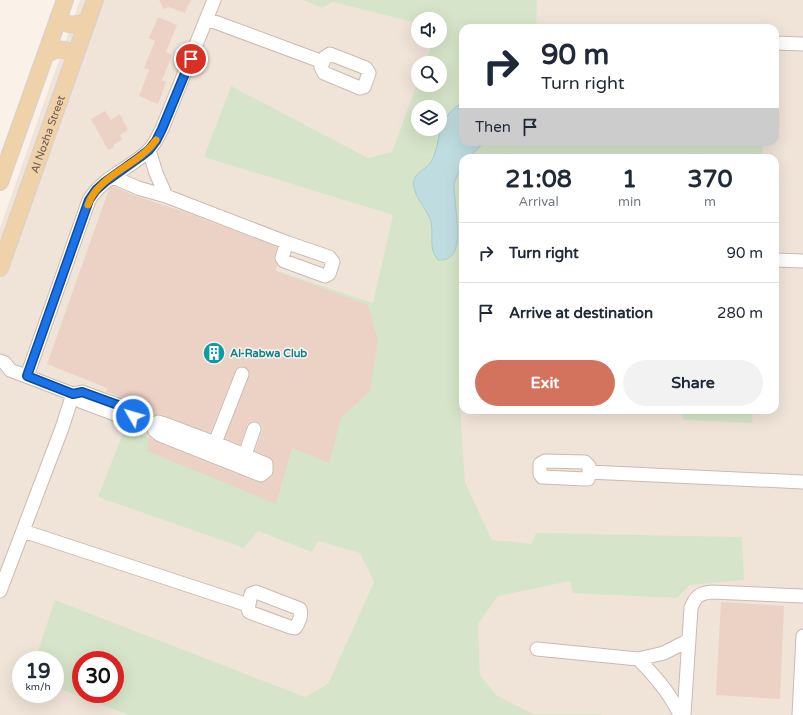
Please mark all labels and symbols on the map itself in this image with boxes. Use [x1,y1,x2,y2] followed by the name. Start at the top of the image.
[174,42,208,76] pin
[28,93,67,175] street label: Al Nozha Street
[201,340,227,366] building icon: Al-Rabwa Club
[230,347,307,360] place label: Al-Rabwa Club
[112,395,154,437] position arrow
[72,651,124,703] speed limit sign: 30

